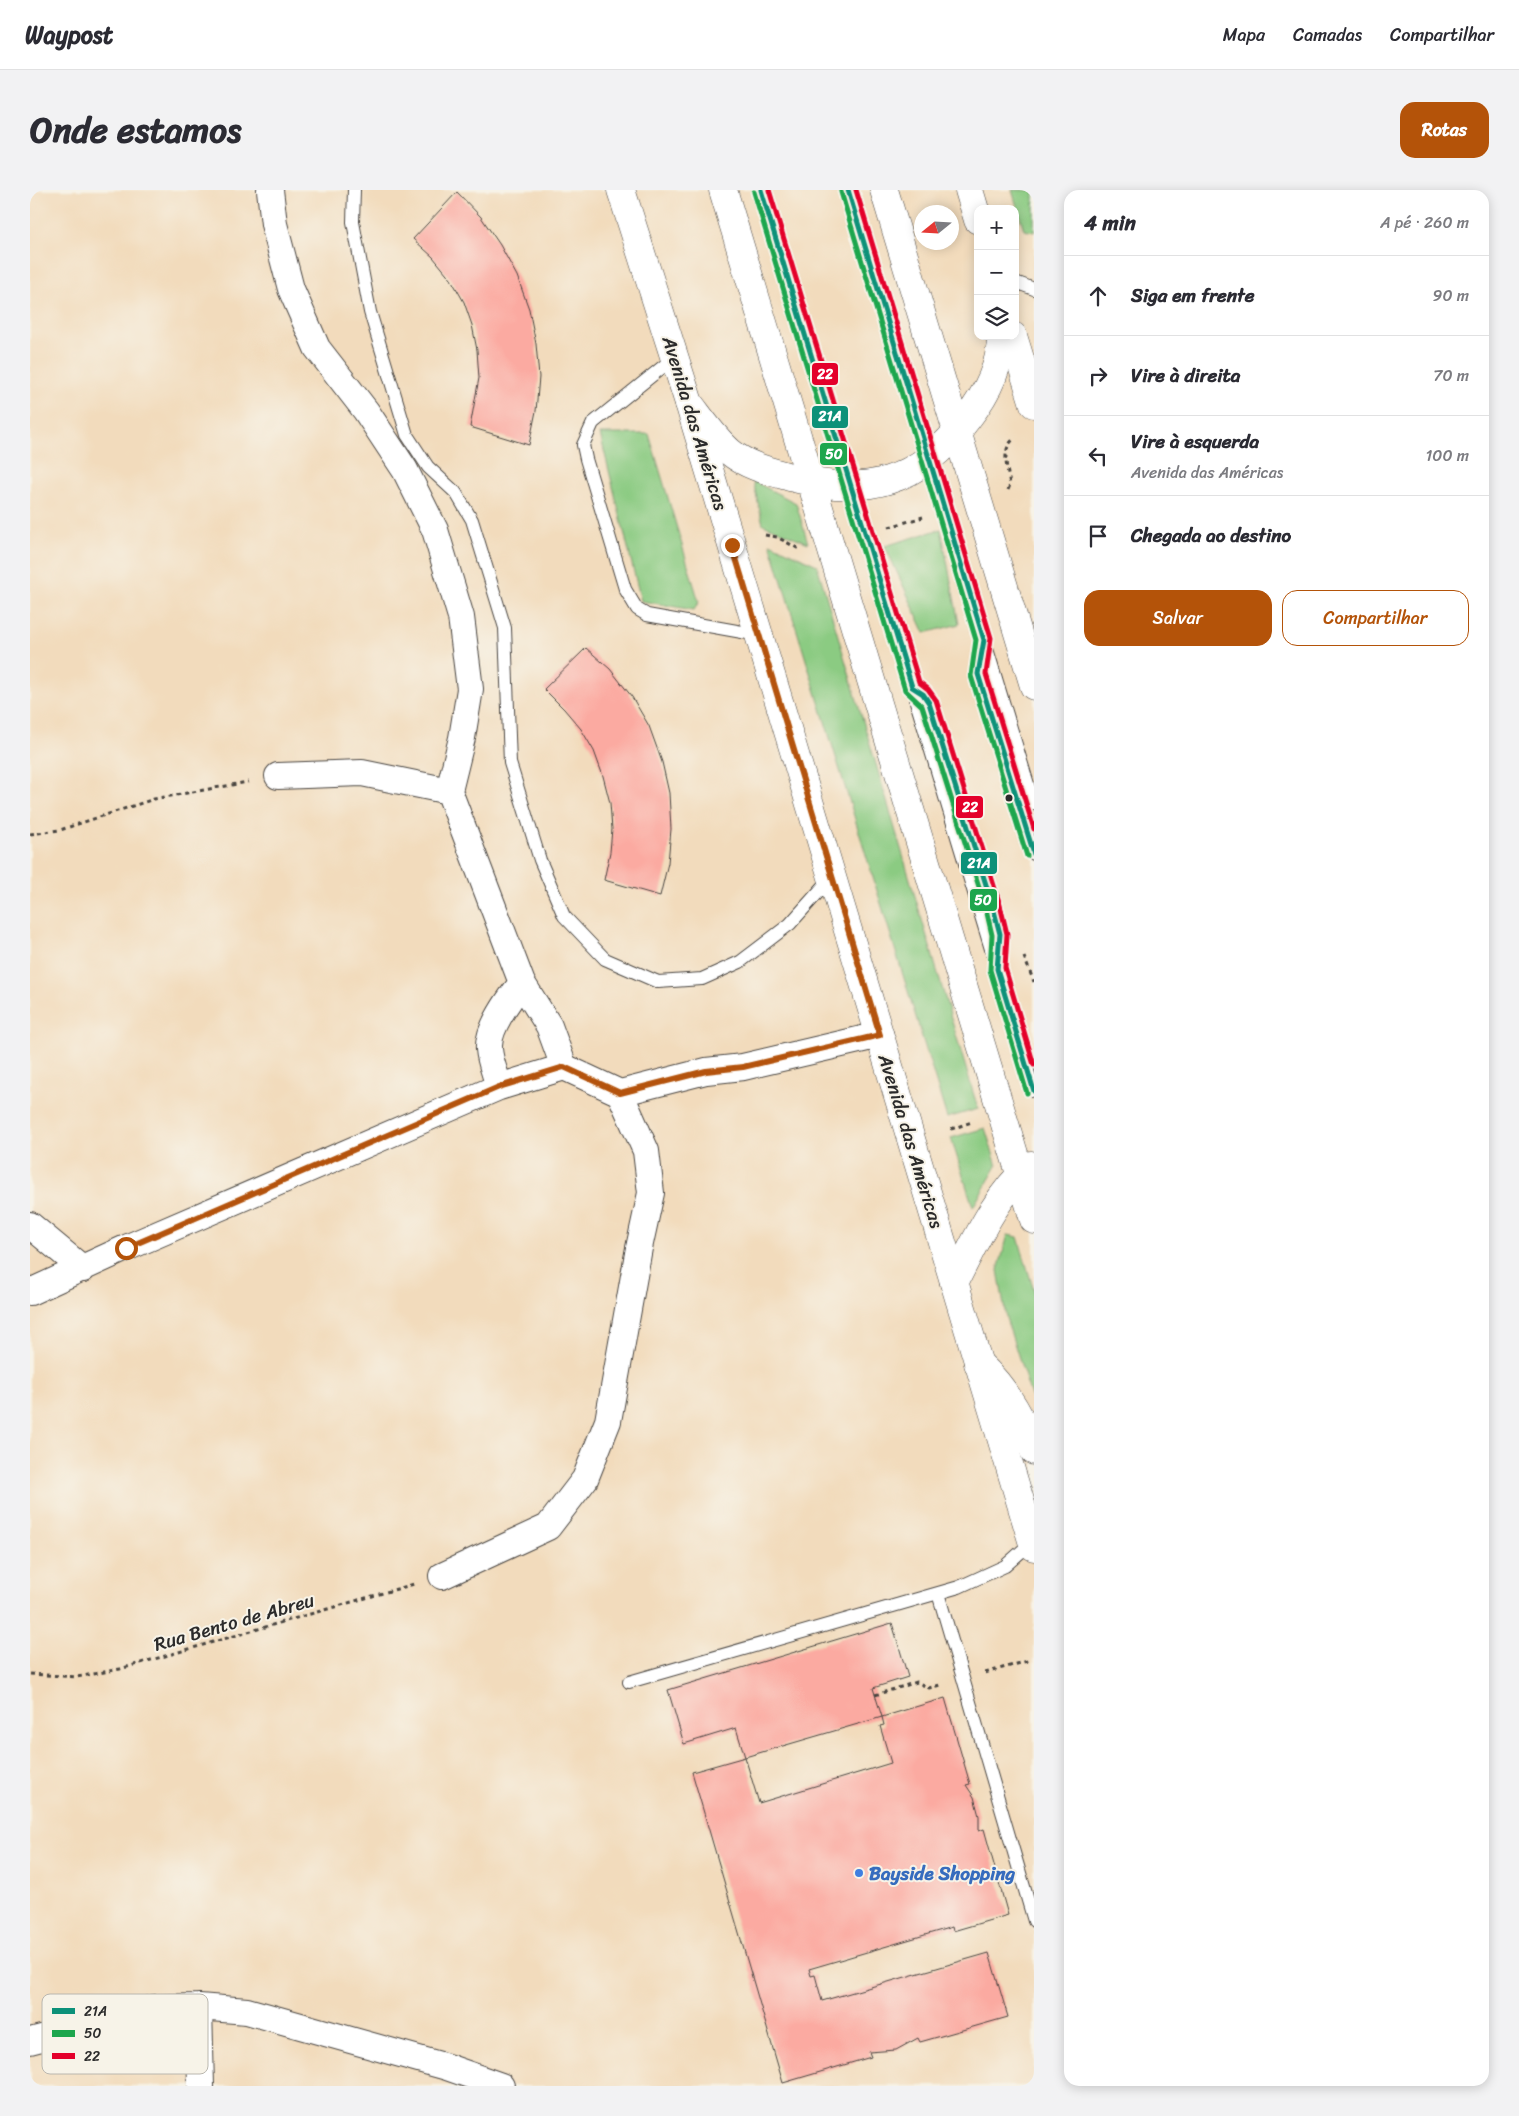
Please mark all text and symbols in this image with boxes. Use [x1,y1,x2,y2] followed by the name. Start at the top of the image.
[25,14,113,56] text: Waypost
[1223,19,1265,51] text: Mapa
[1293,19,1362,51] text: Camadas
[1390,19,1494,51] text: Compartilhar
[30,99,241,161] text: Onde estamos
[1400,102,1489,158] button: Rotas
[1084,204,1136,242] text: 4 min
[914,205,959,250] north arrow
[974,205,1019,340] map controls
[974,205,1019,250] button: +
[1380,208,1469,237] text: A pé · 260 m
[974,250,1019,295] button: −
[1131,279,1254,312] text: Siga em frente
[1433,281,1469,310] text: 90 m
[1084,282,1112,310] icon: ahead
[974,295,1019,340] button: layers
[652,331,737,515] street label: Avenida das Américas
[1131,359,1240,392] text: Vire à direita
[1433,361,1469,390] text: 70 m
[811,362,839,386] line badge: 22
[816,362,834,387] text: 22
[1084,362,1112,390] icon: right
[817,404,842,429] text: 21A
[811,405,849,429] line badge: 21A
[1131,425,1259,458] text: Vire à esquerda
[1425,441,1469,470] text: 100 m
[819,442,848,466] line badge: 50
[825,442,843,467] text: 50
[1084,442,1112,470] icon: left
[1131,458,1283,487] text: Avenida das Américas
[1131,519,1291,552] text: Chegada ao destino
[1084,522,1112,550] icon: arrive
[721,534,744,557] route end
[1084,590,1272,646] button: Salvar
[1282,590,1469,646] button: Compartilhar
[1004,793,1014,803] unlabelled marker
[955,795,984,819] line badge: 22
[961,795,979,820] text: 22
[960,851,998,875] line badge: 21A
[966,851,991,876] text: 21A
[969,888,998,912] line badge: 50
[974,888,992,913] text: 50
[868,1049,953,1233] street label: Avenida das Américas
[115,1237,138,1260] route start
[150,1583,318,1661] street label: Rua Bento de Abreu
[869,1857,1016,1890] place label: Bayside Shopping
[853,1867,865,1879] marker: Bayside Shopping
[42,1994,208,2074] legend
[84,1999,107,2024] text: 21A
[84,2021,102,2046] text: 50
[84,2044,100,2069] text: 22

